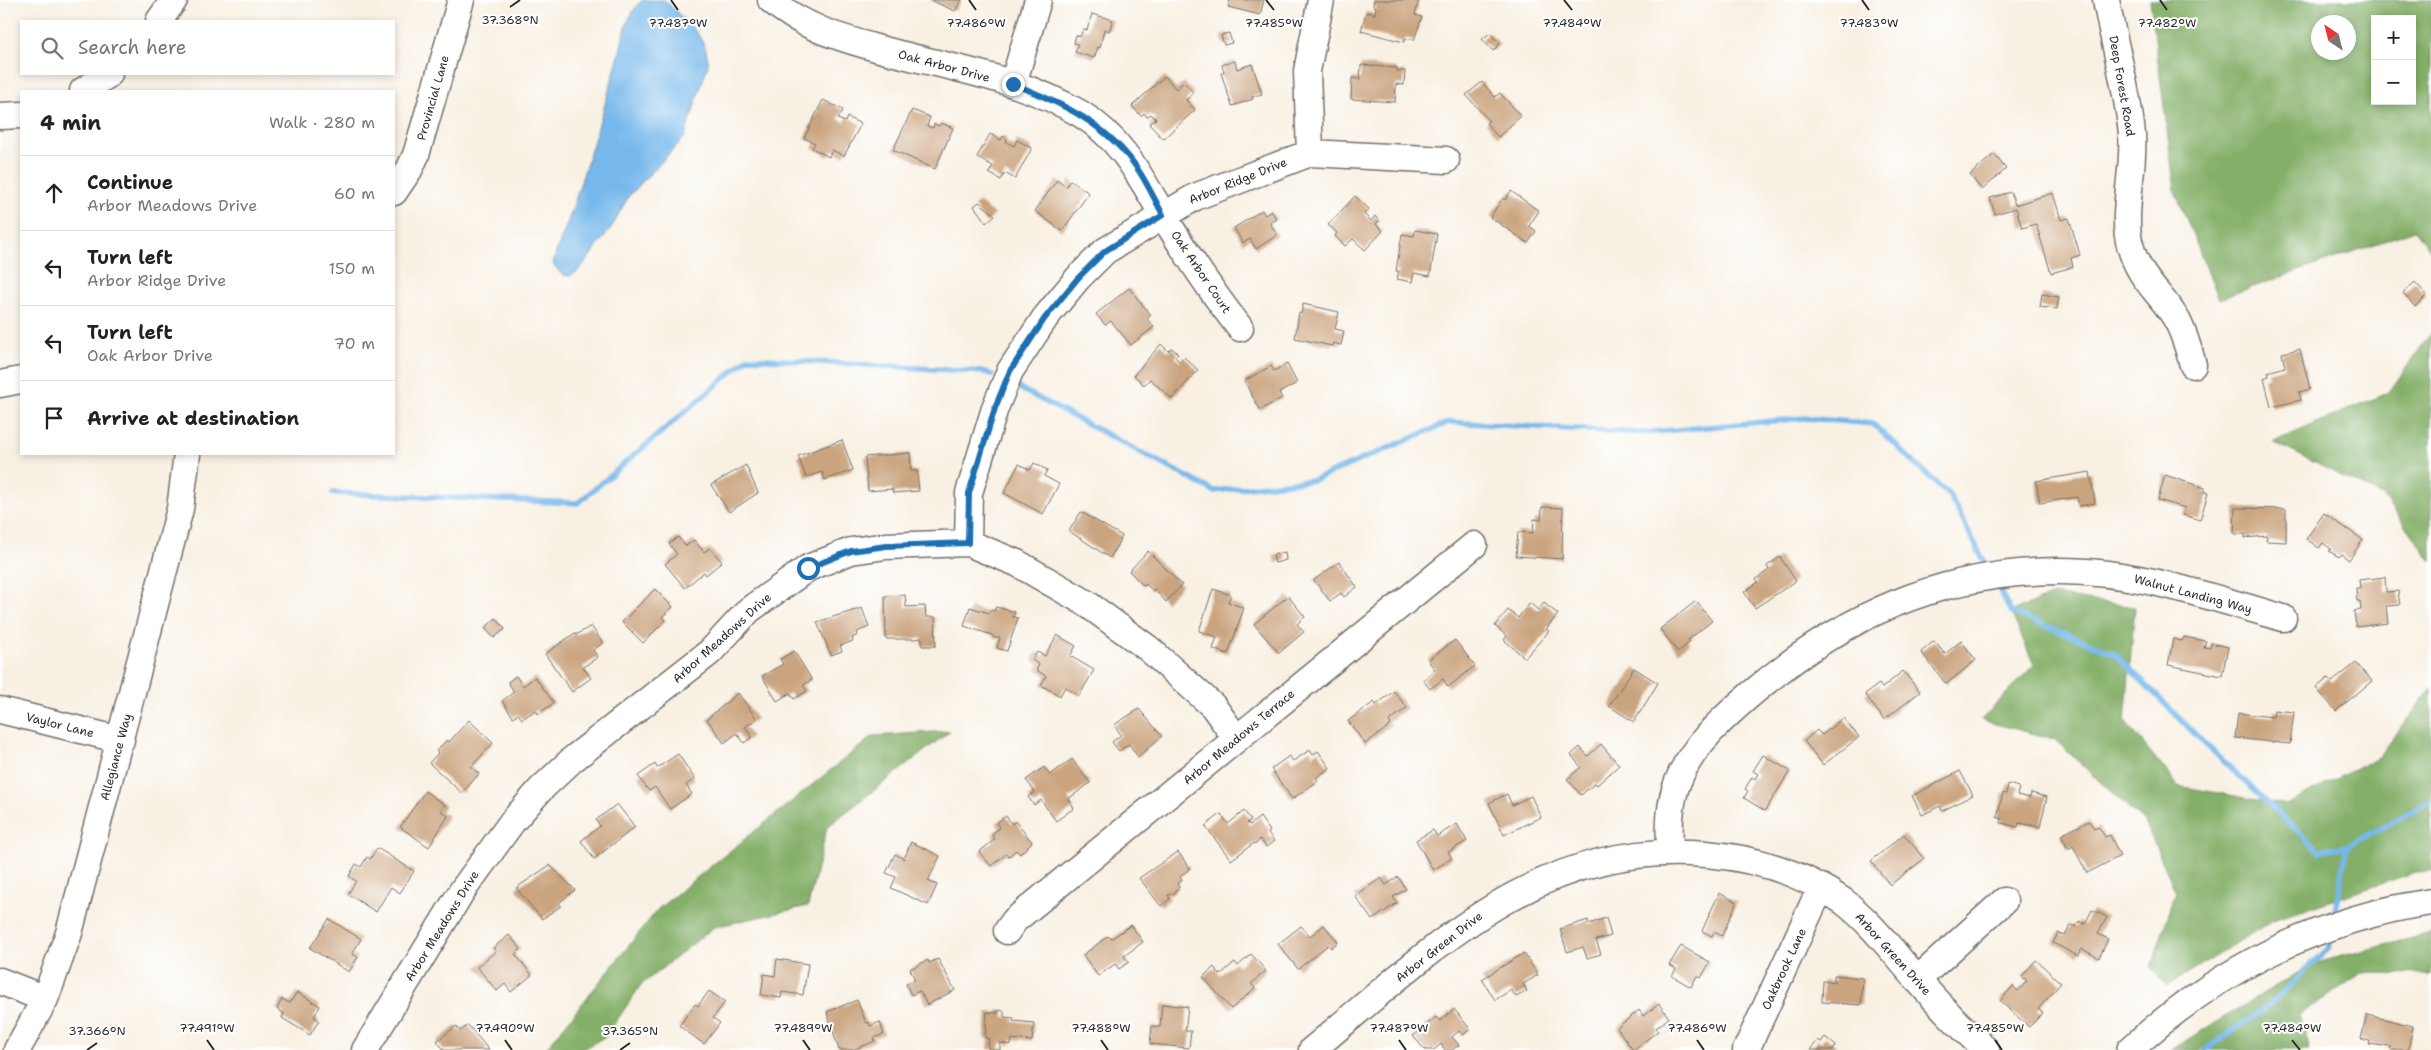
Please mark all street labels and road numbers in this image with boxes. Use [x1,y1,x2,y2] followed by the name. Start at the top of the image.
[2105,34,2139,138] street label: Deep Forest Road
[896,46,992,86] street label: Oak Arbor Drive
[413,53,453,142] street label: Provincial Lane
[1187,154,1290,208] street label: Arbor Ridge Drive
[1167,227,1235,317] street label: Oak Arbor Court
[2132,571,2254,617] street label: Walnut Landing Way
[669,589,775,687] street label: Arbor Meadows Drive
[1180,685,1298,788] street label: Arbor Meadows Terrace
[24,709,96,741] street label: Vaylor Lane
[97,712,135,802] street label: Allegiance Way
[401,867,483,984] street label: Arbor Meadows Drive
[1392,908,1486,986] street label: Arbor Green Drive
[1852,909,1935,999] street label: Arbor Green Drive
[1758,925,1810,1012] street label: Oakbrook Lane

